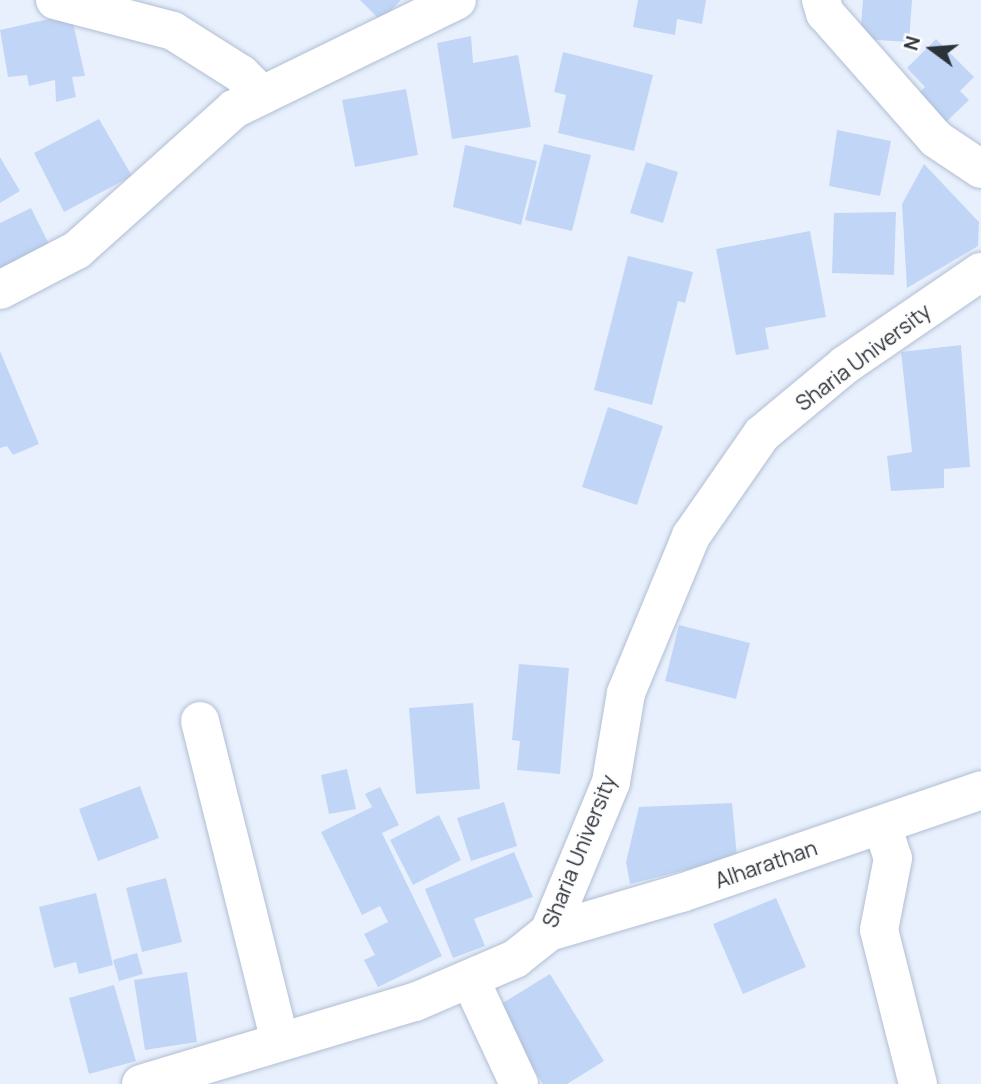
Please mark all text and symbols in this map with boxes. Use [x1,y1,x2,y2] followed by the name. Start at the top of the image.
[897,14,967,84] north arrow
[897,33,926,53] text: N
[791,298,935,416] street label: Sharia University
[537,771,621,931] street label: Sharia University
[712,835,820,893] street label: Alharathan

